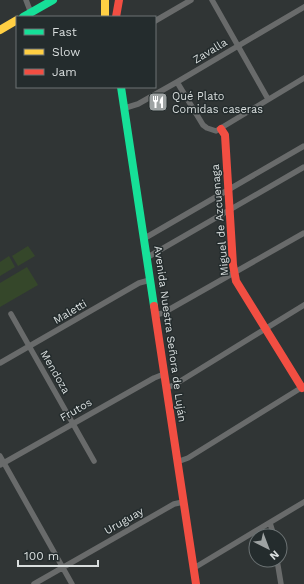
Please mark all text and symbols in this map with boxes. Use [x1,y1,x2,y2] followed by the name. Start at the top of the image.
[16,16,156,88] legend
[52,25,77,39] text: Fast
[190,36,230,66] street label: Zavalla
[52,45,80,59] text: Slow
[52,65,77,79] text: Jam
[172,90,263,116] place label: Qué Plato Comidas caseras
[147,91,169,113] restaurant icon: Qué Plato Comidas caseras
[209,164,231,276] street label: Miguel de Azcuenaga
[151,245,189,423] street label: Avenida Nuestra Señora de Luján
[51,297,89,327] street label: Maletti
[37,348,73,396] street label: Mendoza
[58,396,94,424] street label: Frutos
[102,504,146,537] street label: Uruguay
[248,528,288,568] north arrow
[18,542,98,568] scale bar
[267,548,282,563] text: N
[24,549,59,563] text: 100 m

